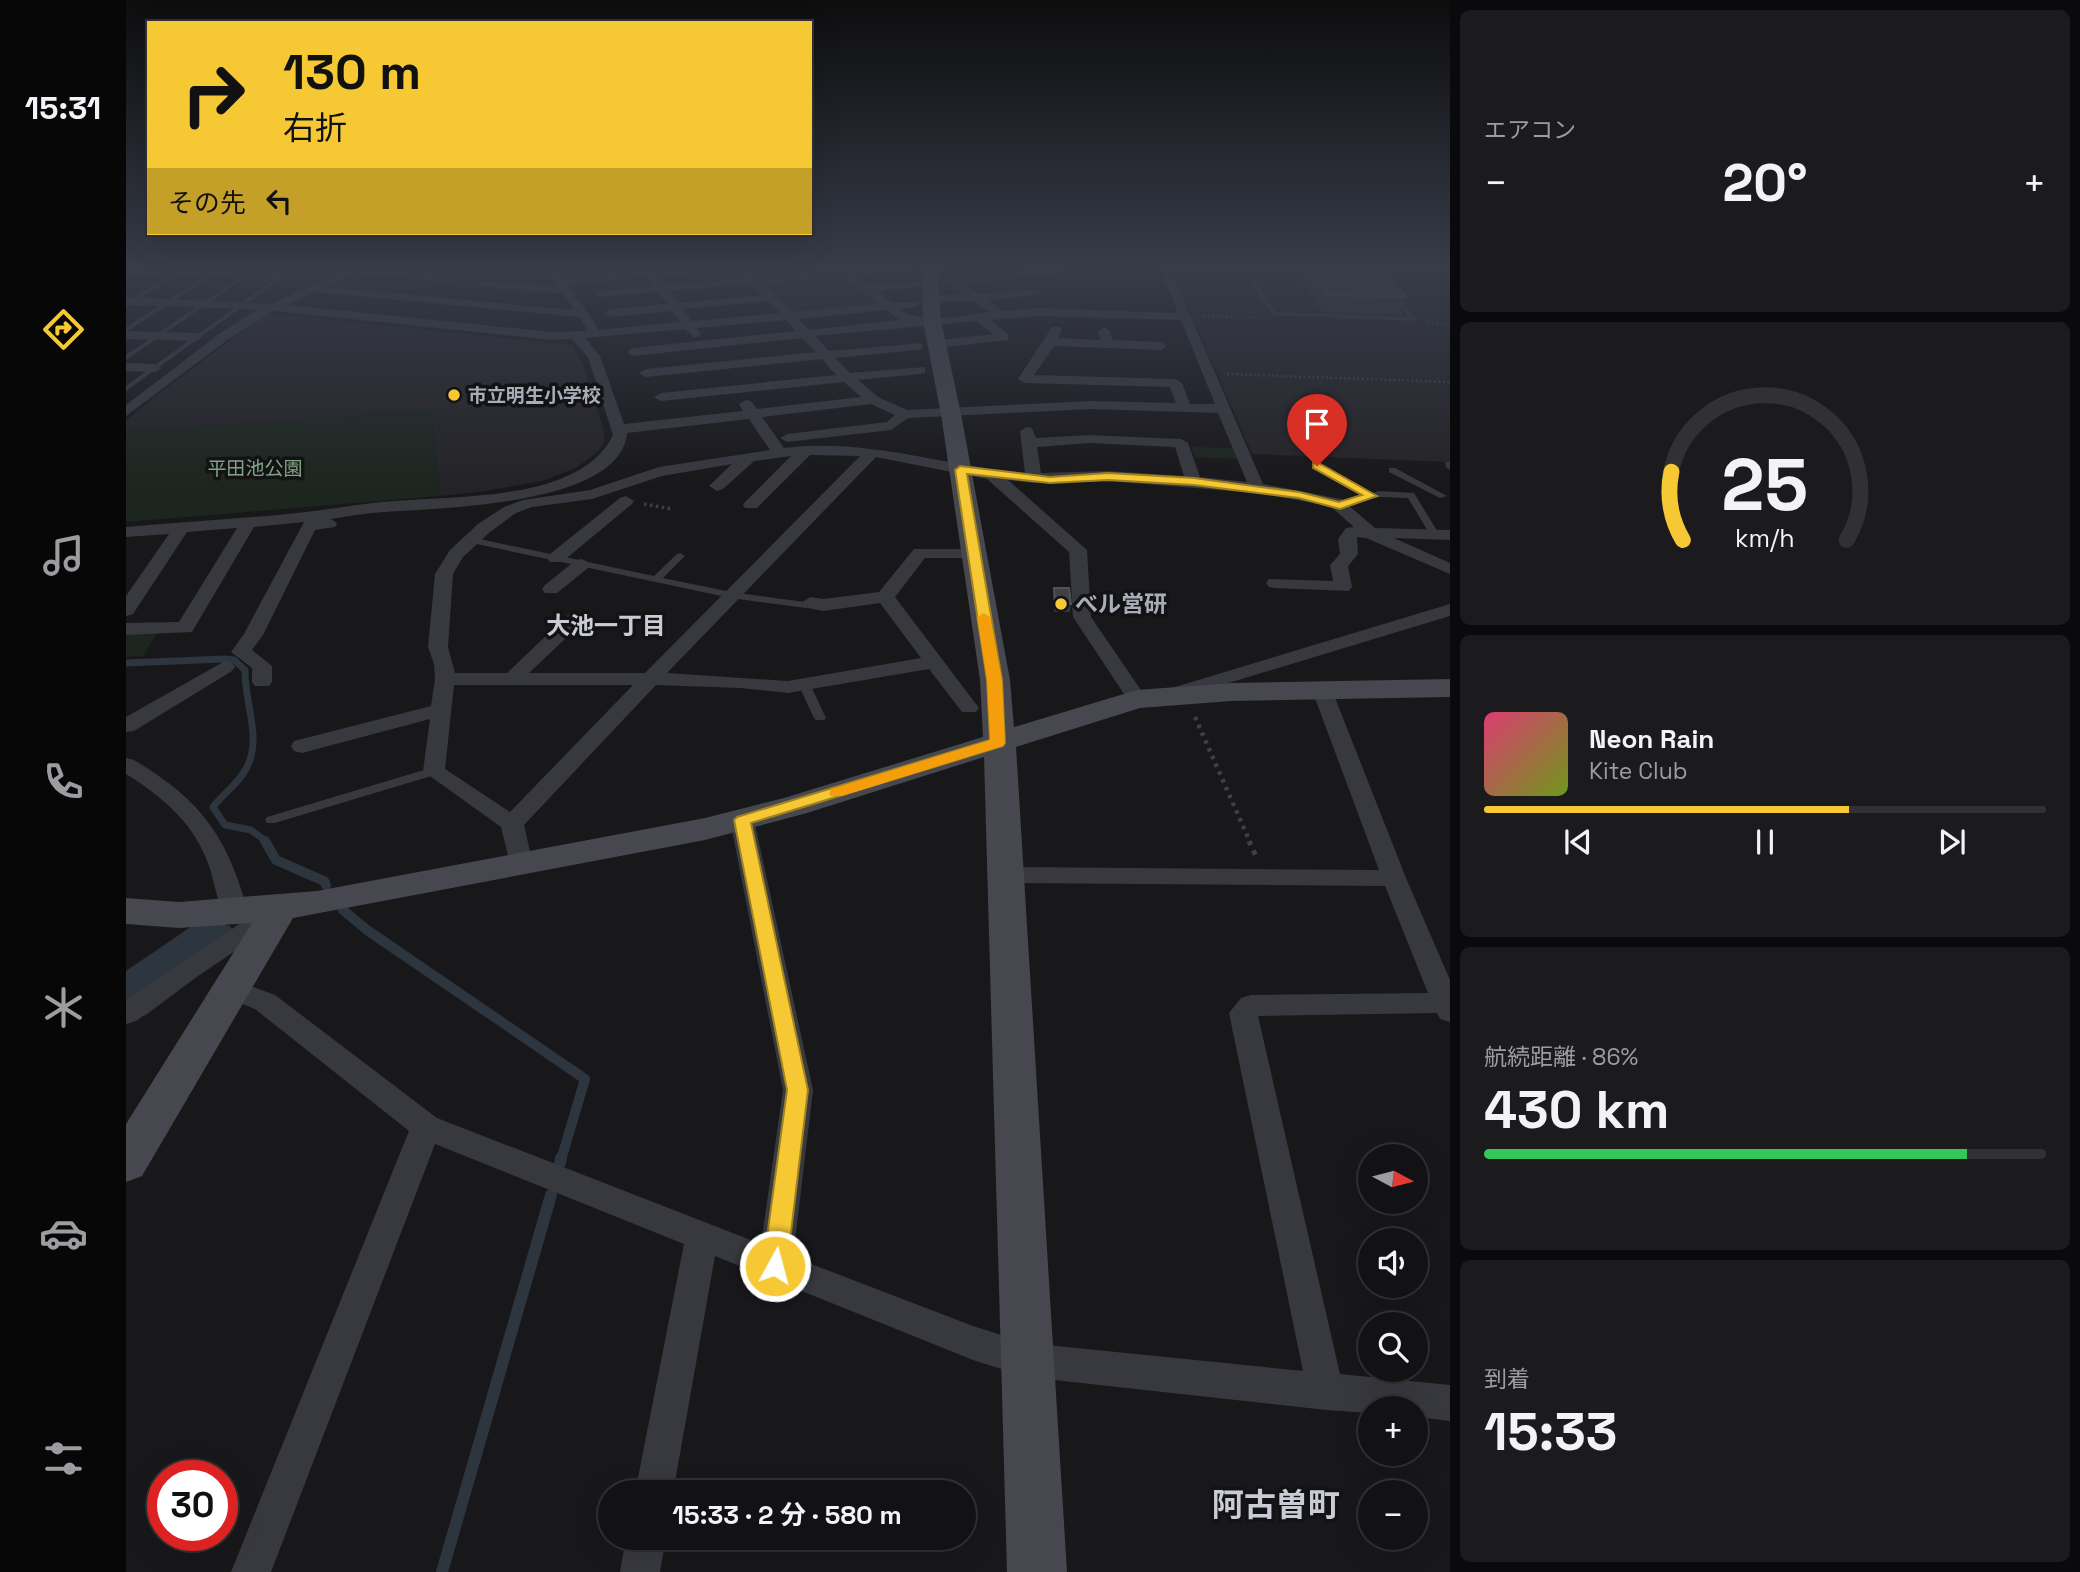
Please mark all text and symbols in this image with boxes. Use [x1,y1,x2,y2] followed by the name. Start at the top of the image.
[283,41,421,103] text: 130 m
[168,49,259,140] icon: right
[25,88,101,128] text: 15:31
[283,108,347,148] text: 右折
[1484,115,1576,145] text: エアコン
[1722,150,1808,216] text: 20°
[1484,159,1508,207] text: −
[2022,159,2046,207] text: +
[260,182,298,220] icon: left
[168,186,246,220] text: その先
[39,305,88,354] icon: directions
[468,383,601,408] place label: 市立明生小学校
[446,387,462,403] marker: 市立明生小学校
[1287,394,1347,466] pin
[1298,405,1336,443] icon: arrive
[1722,438,1808,531] text: 25
[207,456,303,481] park label: 平田池公園
[1735,521,1795,553] text: km/h
[39,531,88,580] icon: music
[1075,589,1167,619] place label: べル営研
[1053,596,1069,612] marker: べル営研
[546,610,666,641] district label: 大池一丁目
[1589,722,1714,756] text: Neon Rain
[1589,756,1688,786] text: Kite Club
[39,757,88,806] icon: phone
[1559,823,1597,861] icon: previous
[1746,823,1784,861] icon: pause
[1933,823,1971,861] icon: next
[39,983,88,1032] icon: climate
[1484,1042,1638,1072] text: 航続距離 · 86%
[1484,1077,1669,1143] text: 430 km
[1358,1144,1428,1214] north arrow
[1358,1144,1428,1550] map controls
[39,1209,88,1258] icon: car
[1358,1228,1428,1298] button: sound
[738,1229,812,1303] position arrow
[1358,1312,1428,1382] button: search
[1484,1364,1530,1394] text: 到着
[1358,1396,1428,1466] button: +
[1484,1399,1617,1465] text: 15:33
[39,1434,88,1483] icon: filters
[147,1460,238,1551] speed limit sign: 30
[1358,1480,1428,1550] button: −
[1212,1485,1340,1525] district label: 阿古曽町
[672,1498,902,1532] text: 15:33 · 2 分 · 580 m

